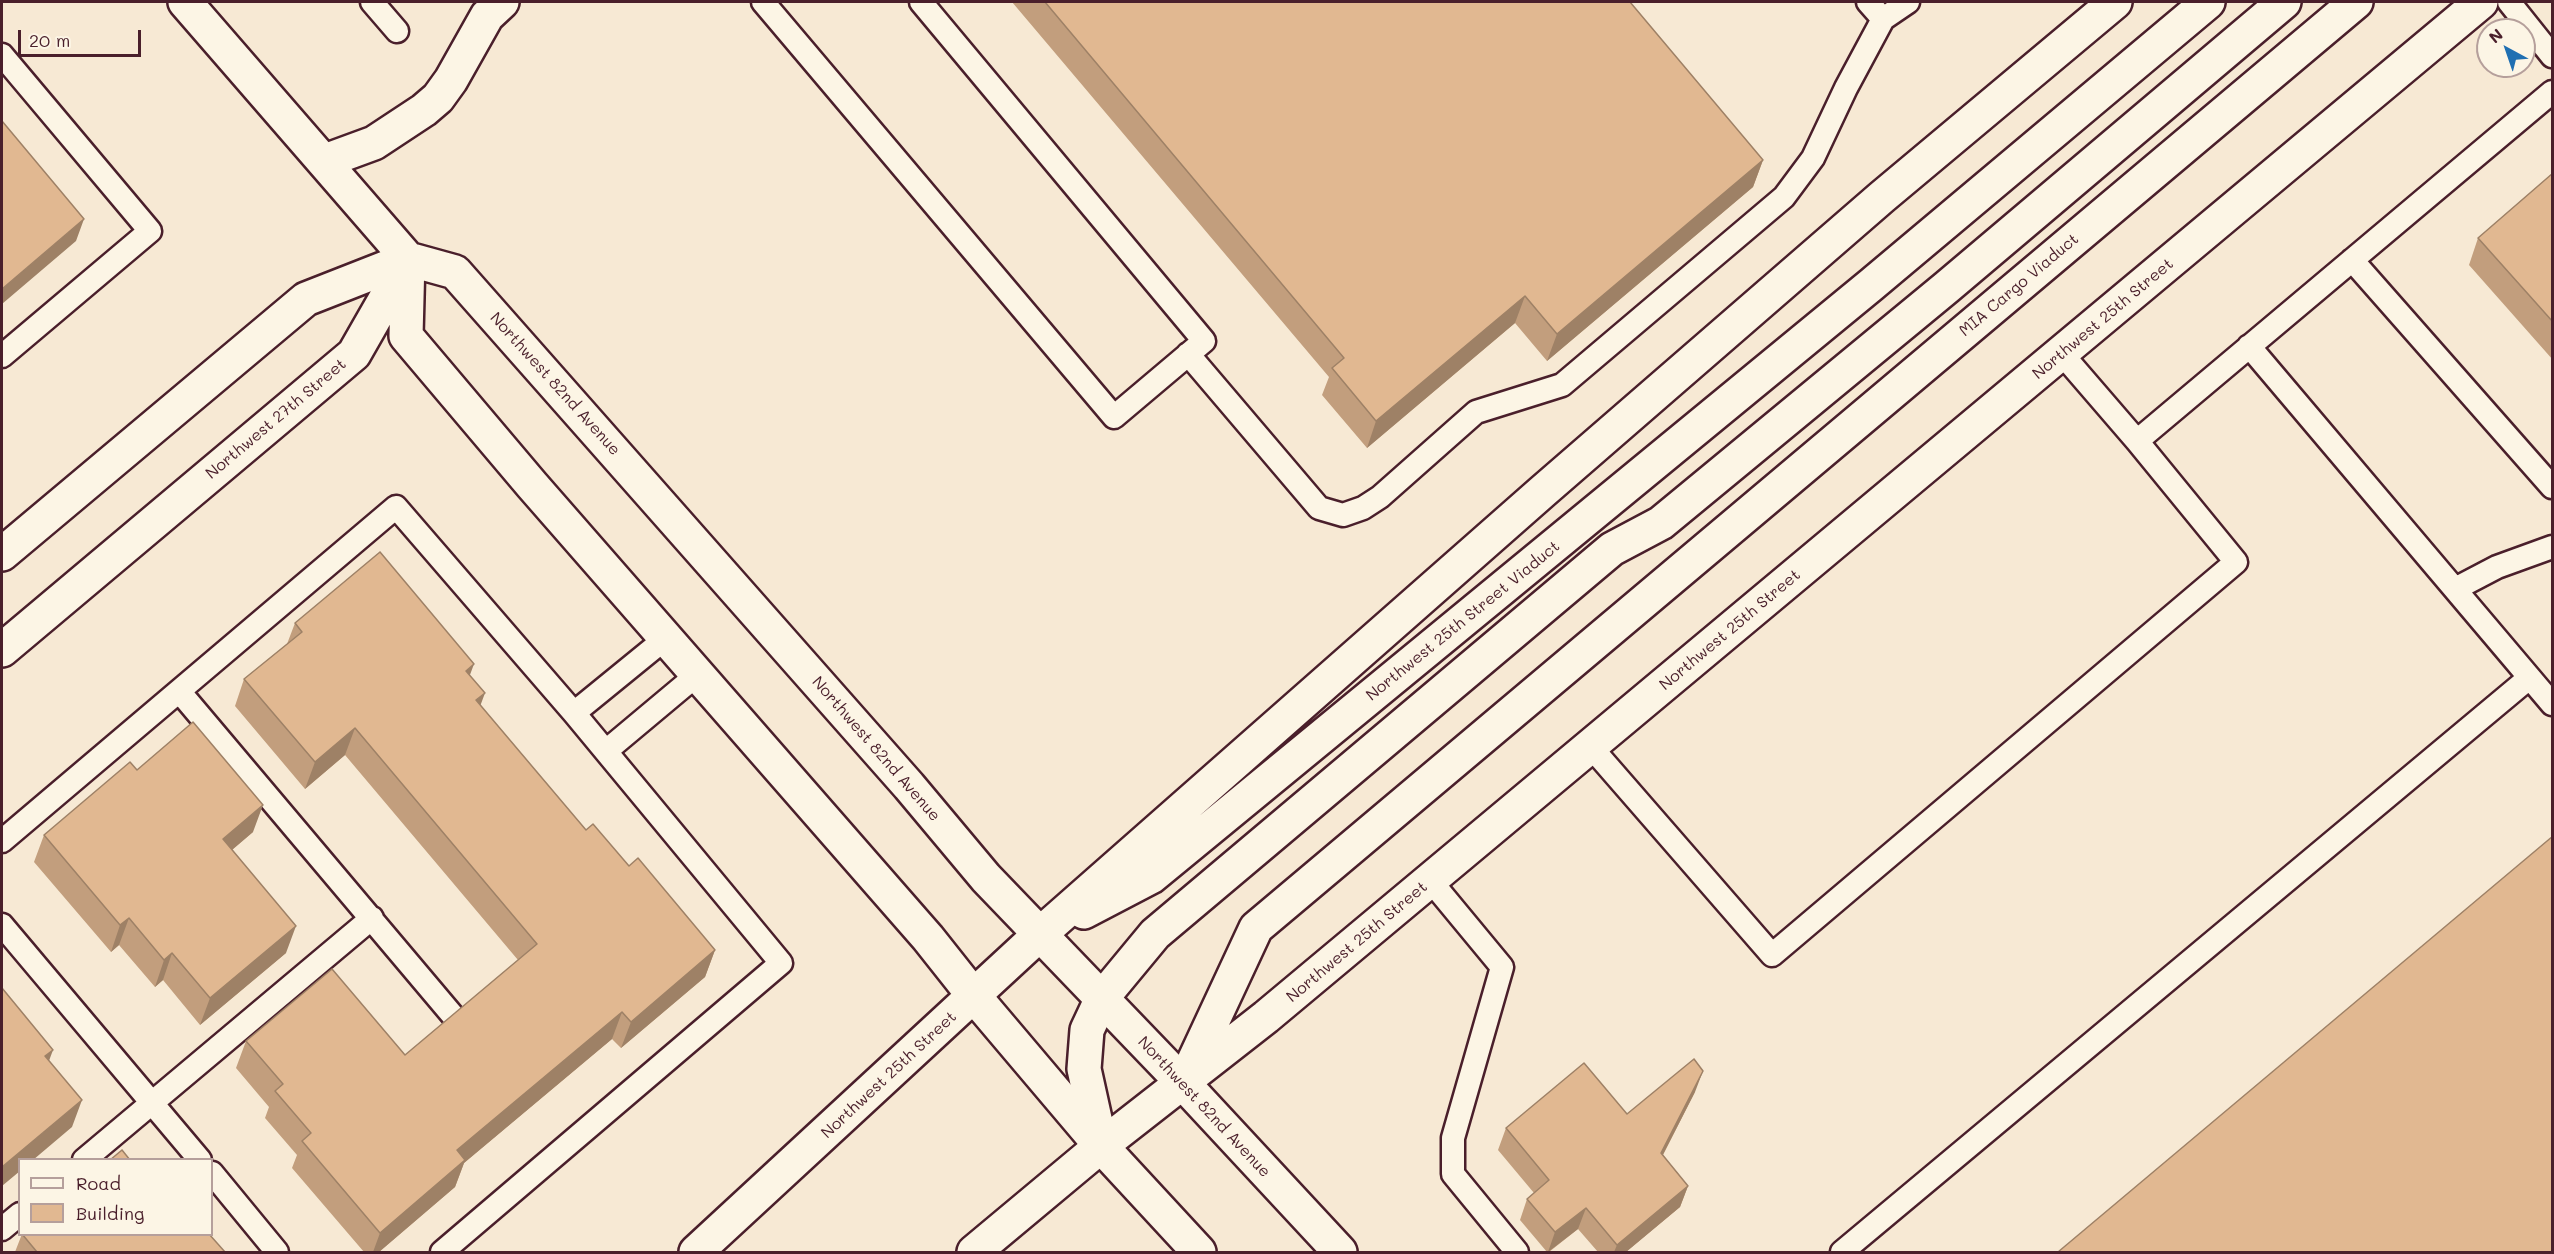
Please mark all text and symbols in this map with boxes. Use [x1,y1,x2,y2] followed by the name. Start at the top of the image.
[21,18,144,56] scale bar
[2476,18,2536,78] north arrow
[2484,23,2507,47] text: N
[29,28,70,52] text: 20 m
[1955,230,2083,340] street label: MIA Cargo Viaduct
[2029,254,2177,384] street label: Northwest 25th Street
[486,309,624,459] street label: Northwest 82nd Avenue
[202,355,350,483] street label: Northwest 27th Street
[1362,537,1564,705] street label: Northwest 25th Street Viaduct
[1656,565,1804,695] street label: Northwest 25th Street
[808,673,944,825] street label: Northwest 82nd Avenue
[1283,877,1431,1007] street label: Northwest 25th Street
[817,1007,961,1143] street label: Northwest 25th Street
[1134,1033,1274,1181] street label: Northwest 82nd Avenue
[18,1158,213,1236] legend
[76,1171,121,1195] text: Road
[76,1201,144,1225] text: Building

